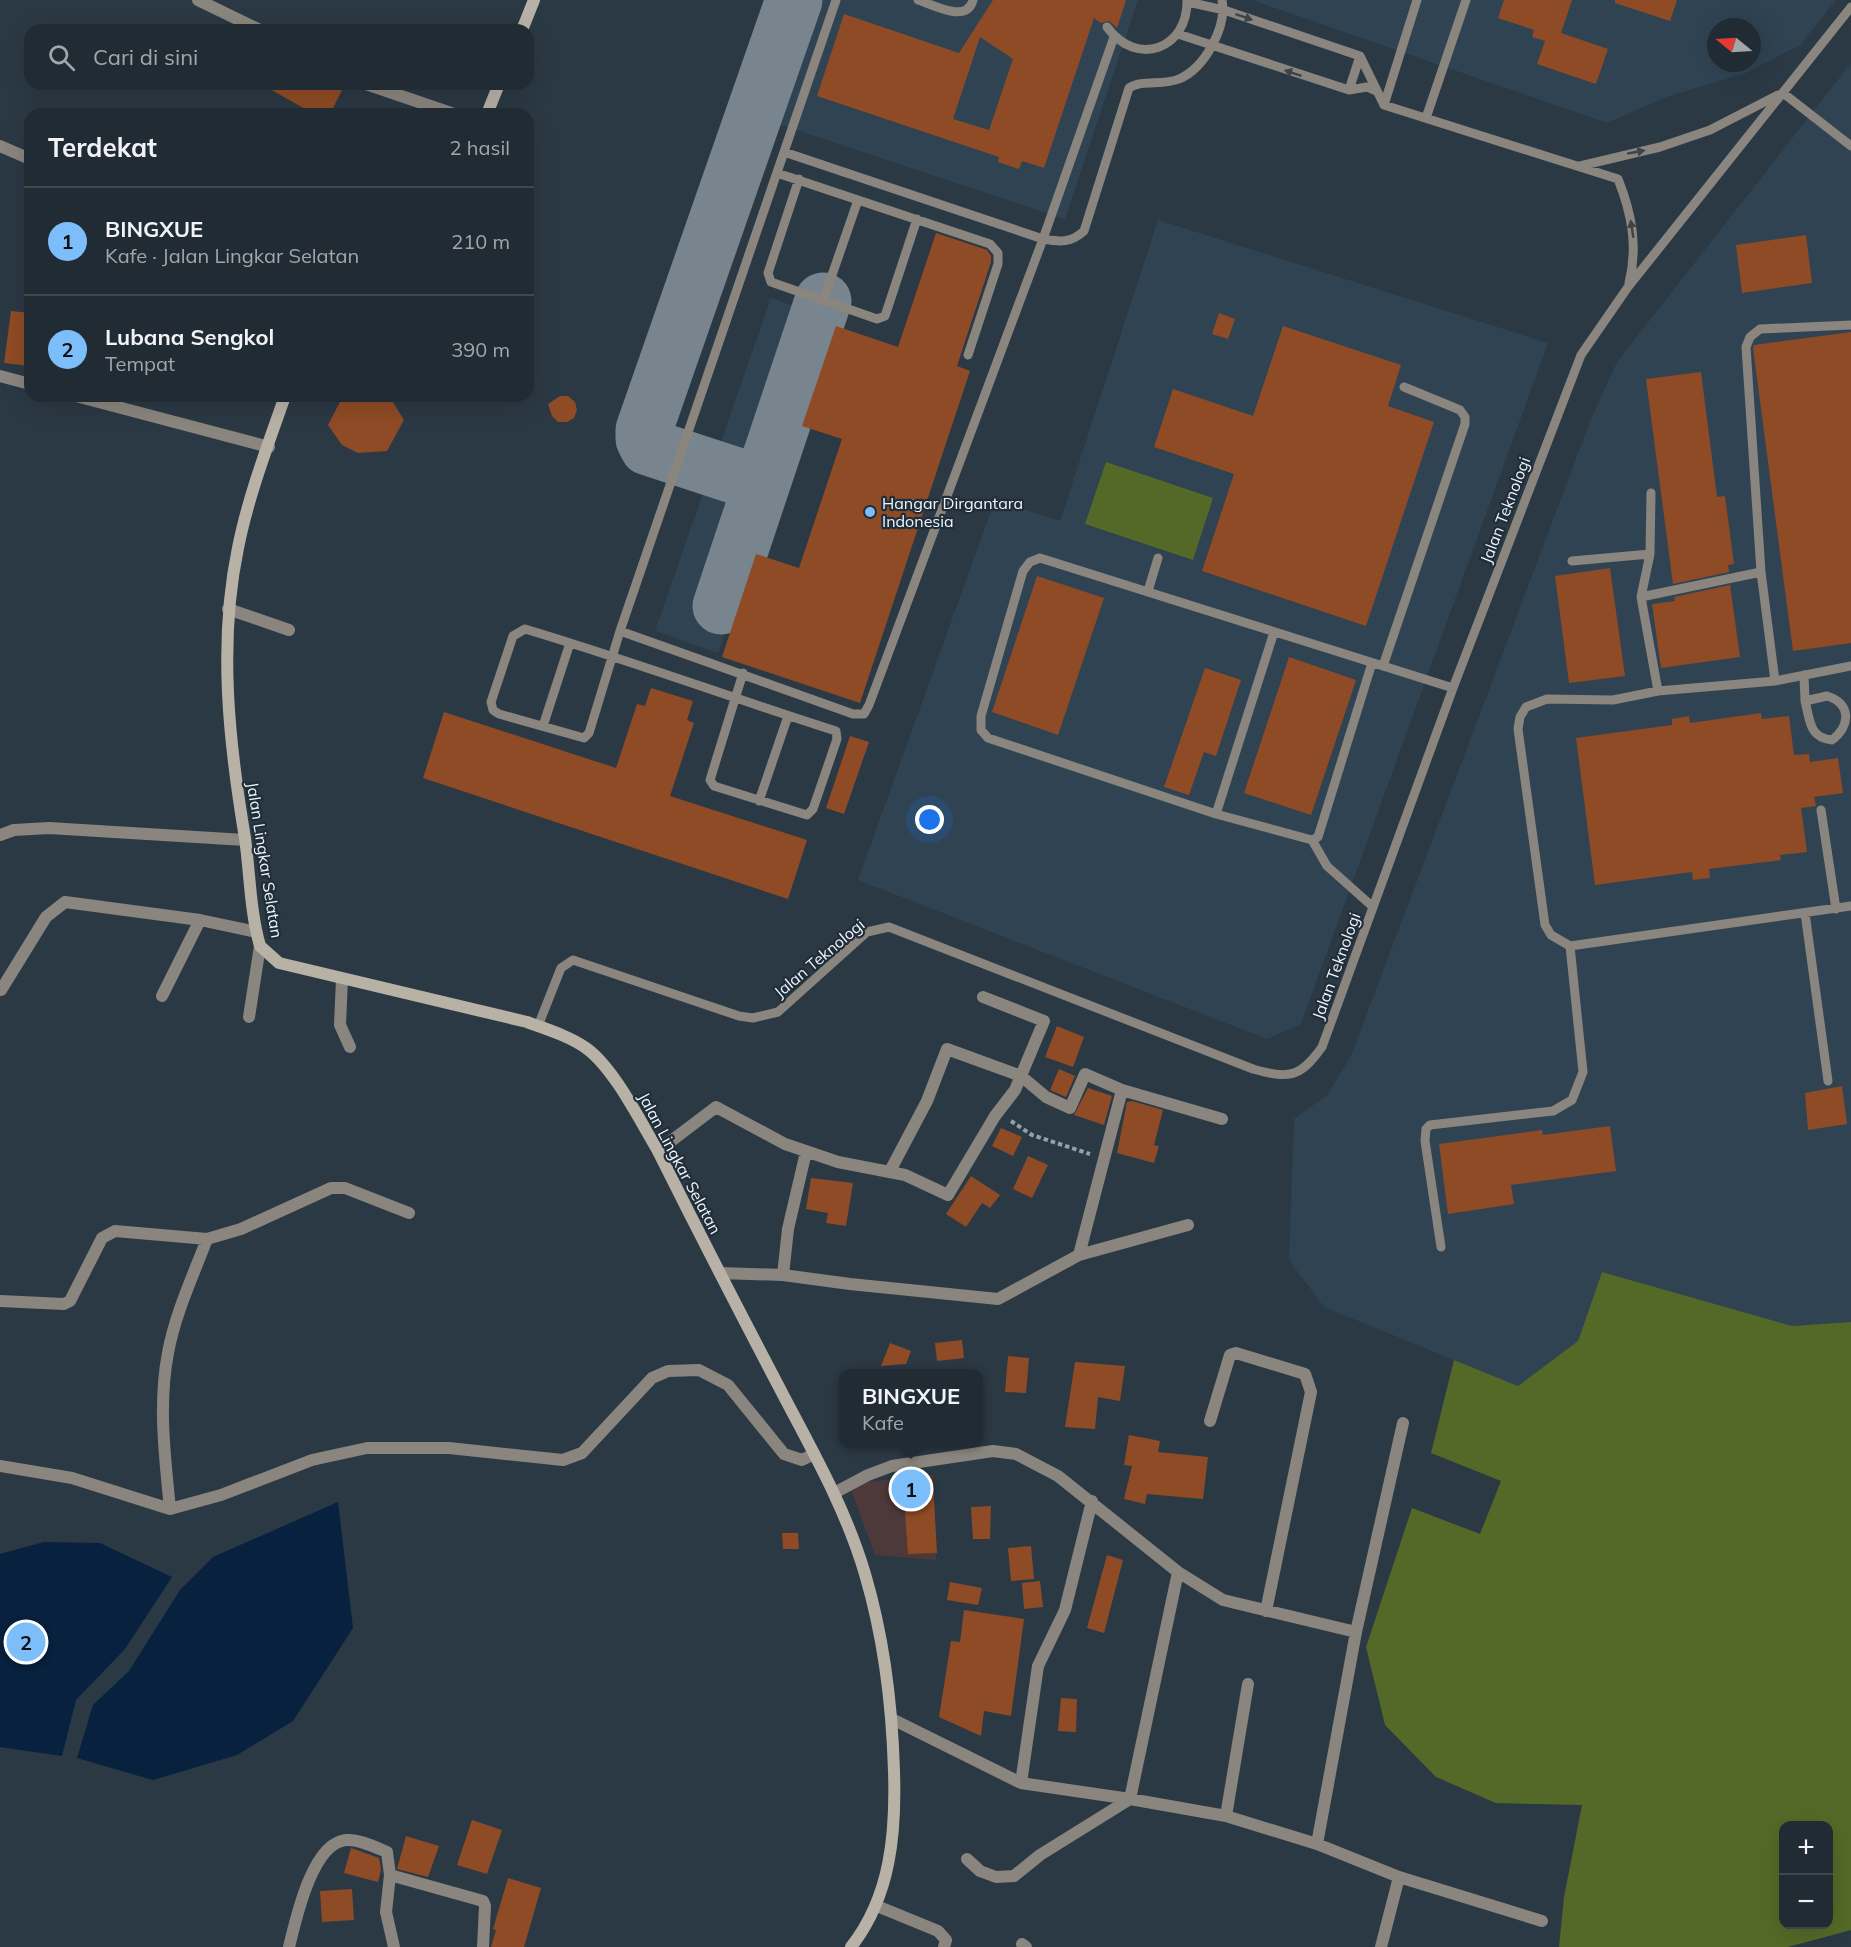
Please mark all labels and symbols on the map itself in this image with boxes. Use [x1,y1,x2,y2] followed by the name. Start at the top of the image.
[1235,12,1253,22] one-way arrow
[1707,18,1761,72] north arrow
[1284,67,1302,77] one-way arrow
[1627,148,1646,157] one-way arrow
[1628,220,1637,239] one-way arrow
[1476,454,1534,566] street label: Jalan Teknologi
[882,493,1023,531] place label: Hangar Dirgantara Indonesia
[863,505,877,519] marker: Hangar Dirgantara Indonesia
[243,781,287,939] street label: Jalan Lingkar Selatan
[915,805,944,834] your location
[1307,910,1365,1022] street label: Jalan Teknologi
[770,914,868,1002] street label: Jalan Teknologi
[634,1089,726,1237] street label: Jalan Lingkar Selatan
[892,1466,930,1512] pin: 1
[6,1620,46,1664] pin: 2

